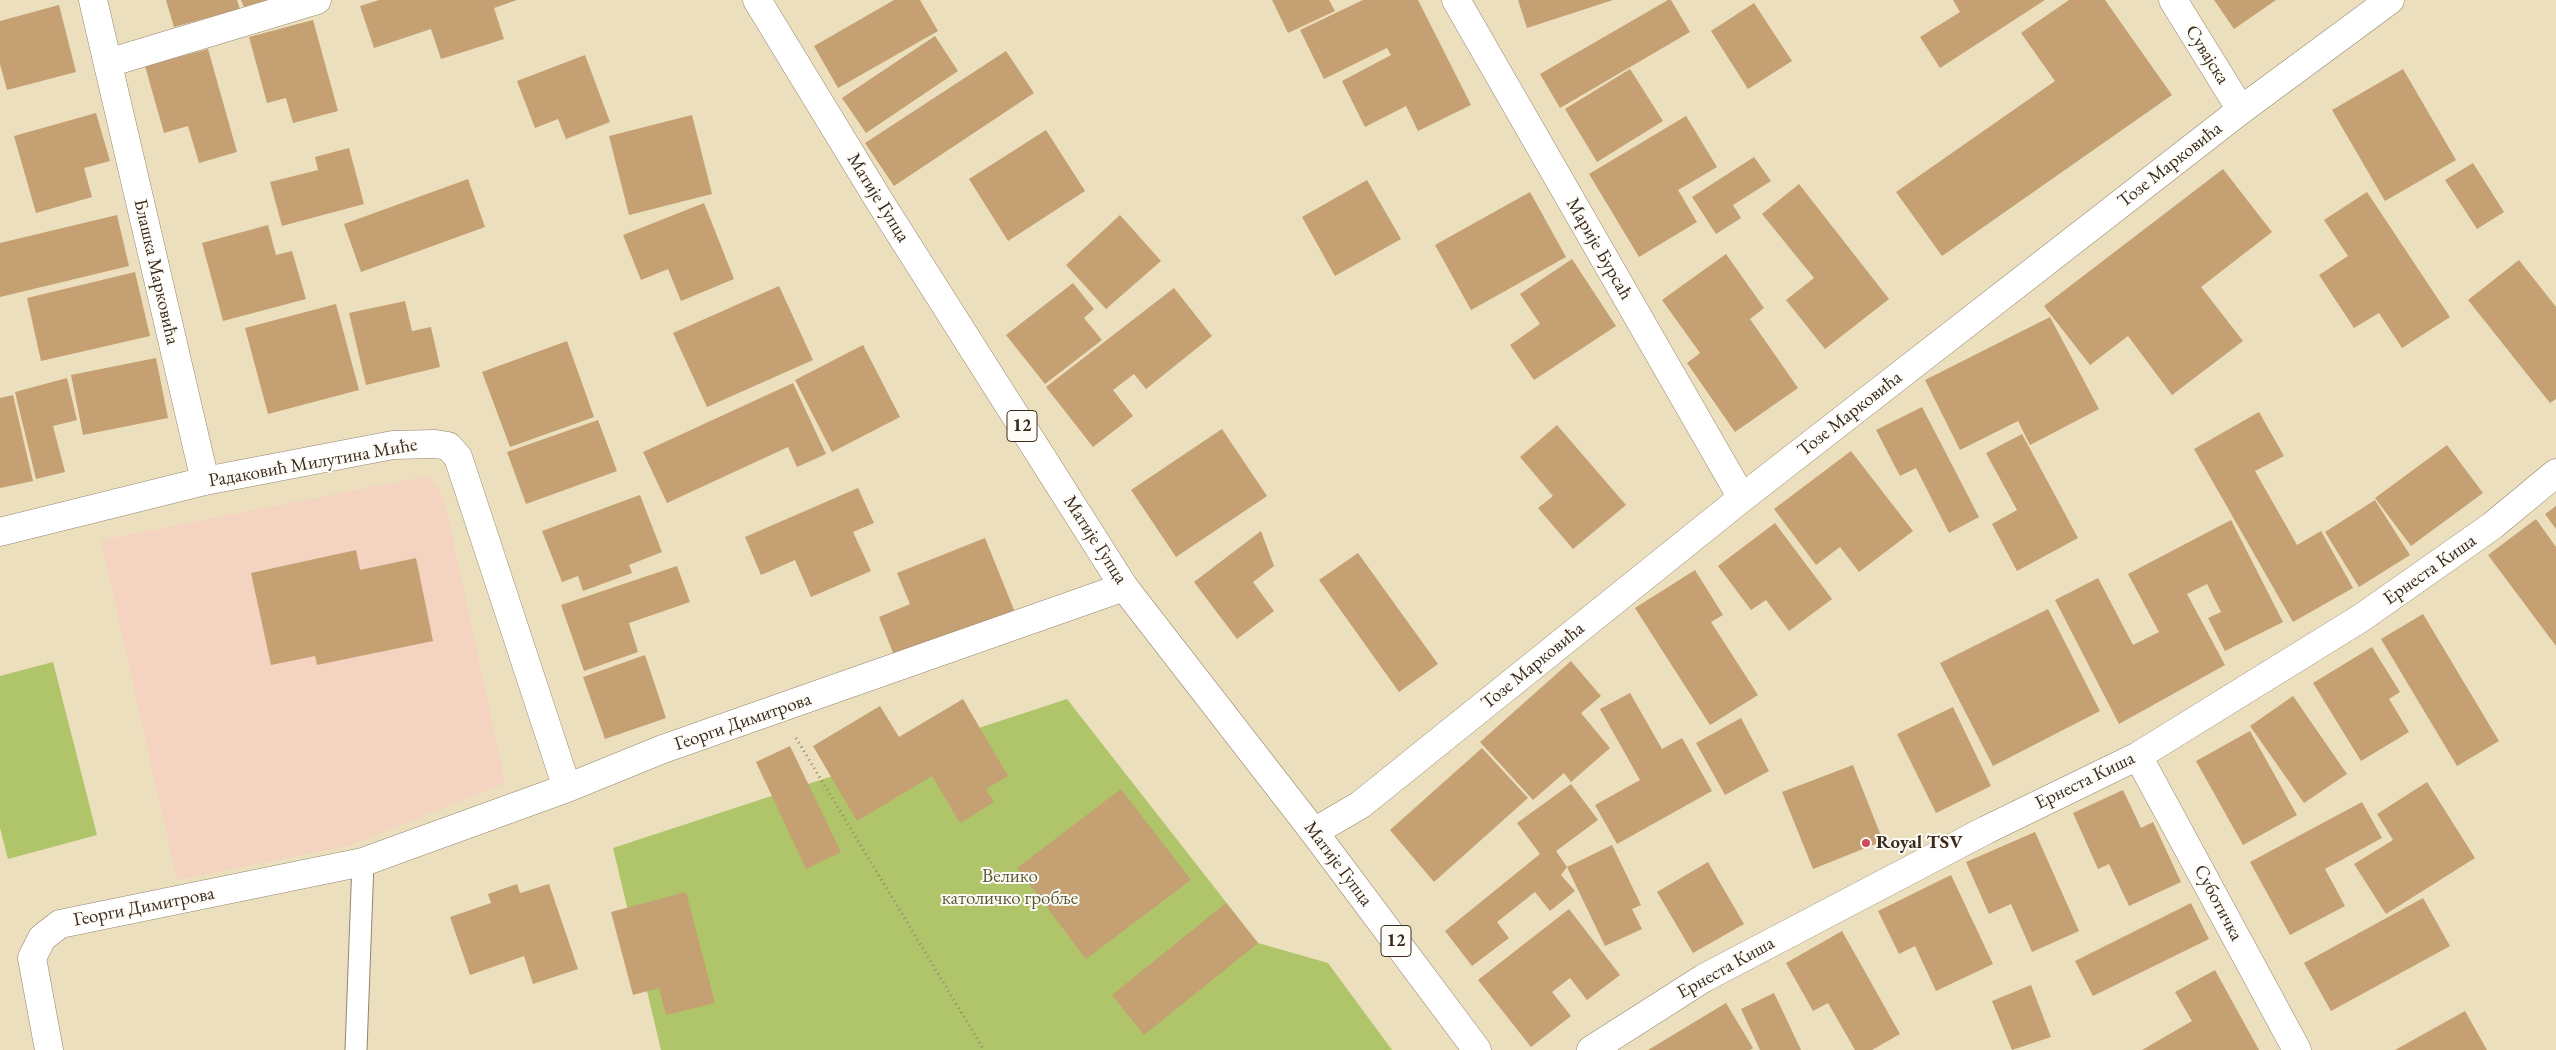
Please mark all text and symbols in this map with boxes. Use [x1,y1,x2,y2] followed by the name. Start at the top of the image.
[2180,21,2234,89] street label: Сувајска
[2113,117,2227,213] street label: Тозе Марковића
[842,149,914,247] street label: Матије Гупца
[1561,194,1637,304] street label: Марије Бурсаћ
[128,197,184,347] street label: Блашка Марковића
[1793,366,1907,462] street label: Тозе Марковића
[1007,411,1037,442] road number: 12
[207,433,419,493] street label: Радаковић Милутина Миће
[1058,492,1132,588] street label: Матије Гупца
[2379,530,2481,610] street label: Ернеста Киша
[1477,617,1589,715] street label: Тозе Марковића
[672,688,814,756] street label: Георги Димитрова
[2032,747,2138,815] street label: Ернеста Киша
[1299,817,1377,911] street label: Матије Гупца
[1876,832,1963,854] place label: Royal TSV
[1860,837,1872,849] marker: Royal TSV
[2188,861,2248,945] street label: Суботичка
[942,866,1078,910] park label: Велико католичко гробље
[72,882,216,932] street label: Георги Димитрова
[1381,926,1411,956] road number: 12
[1673,932,1779,1004] street label: Ернеста Киша

